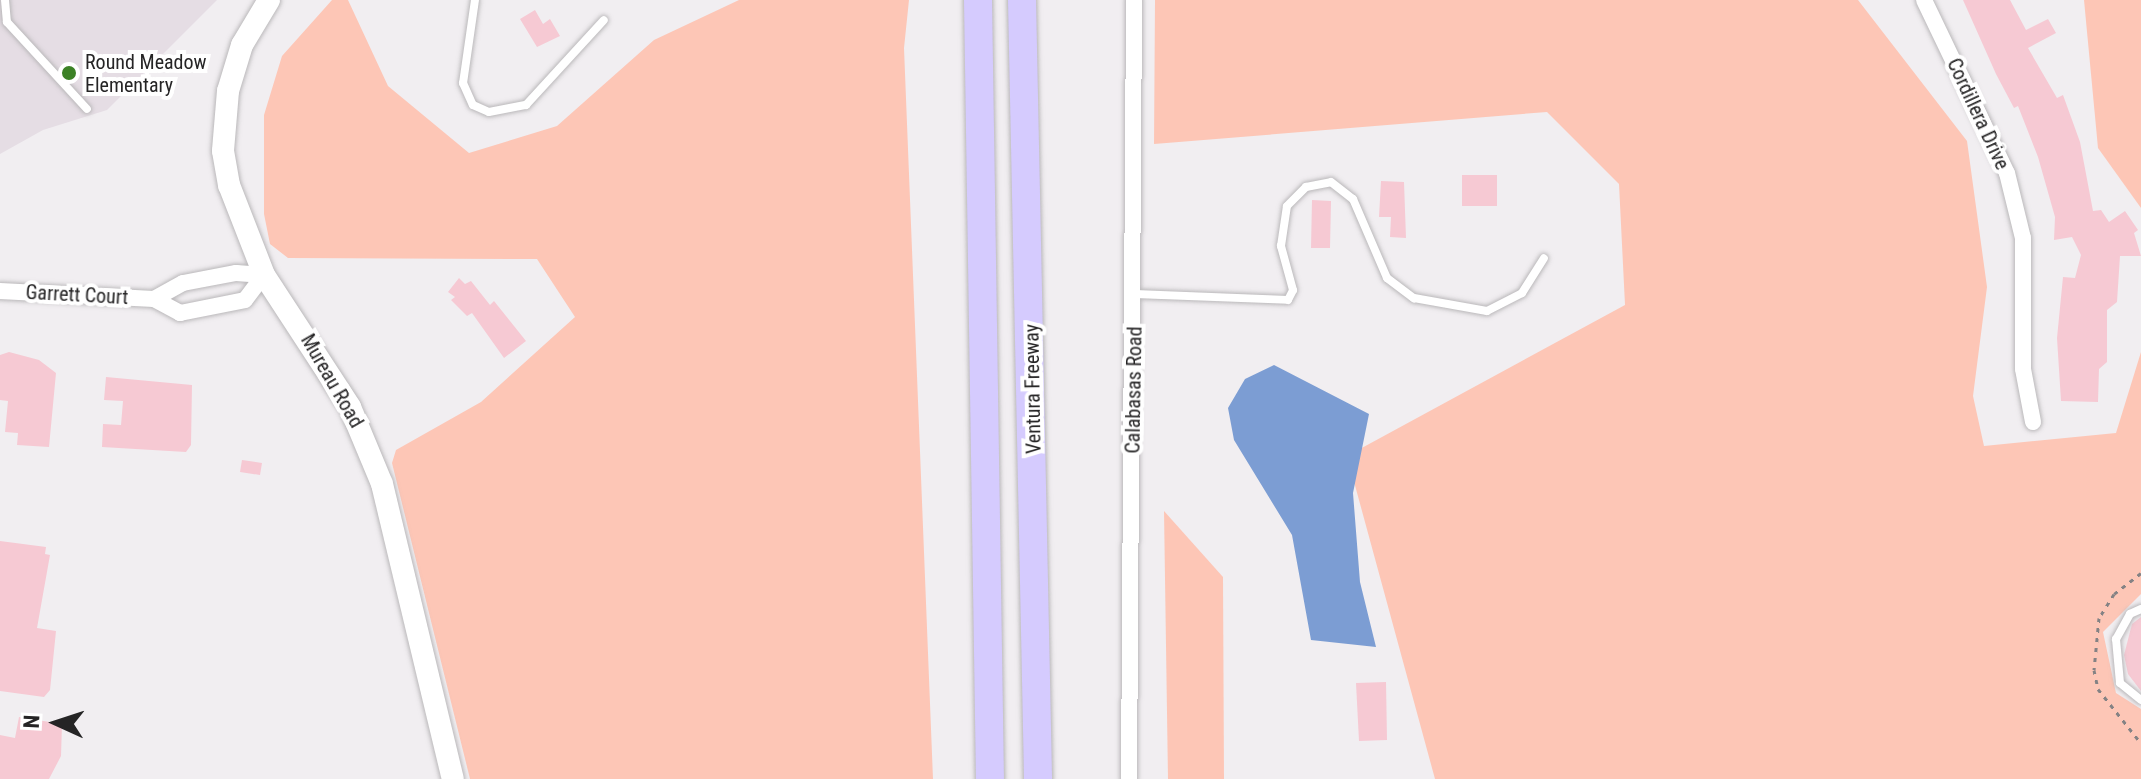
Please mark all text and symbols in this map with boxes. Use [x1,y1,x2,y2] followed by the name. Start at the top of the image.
[85,50,207,97] place label: Round Meadow Elementary
[1942,54,2014,174] street label: Cordillera Drive
[60,64,78,82] marker: Round Meadow Elementary
[25,280,129,310] street label: Garrett Court
[1020,324,1046,454] street label: Ventura Freeway
[1121,326,1147,454] street label: Calabasas Road
[296,330,368,432] street label: Mureau Road
[16,683,96,763] north arrow
[19,714,44,729] text: N

